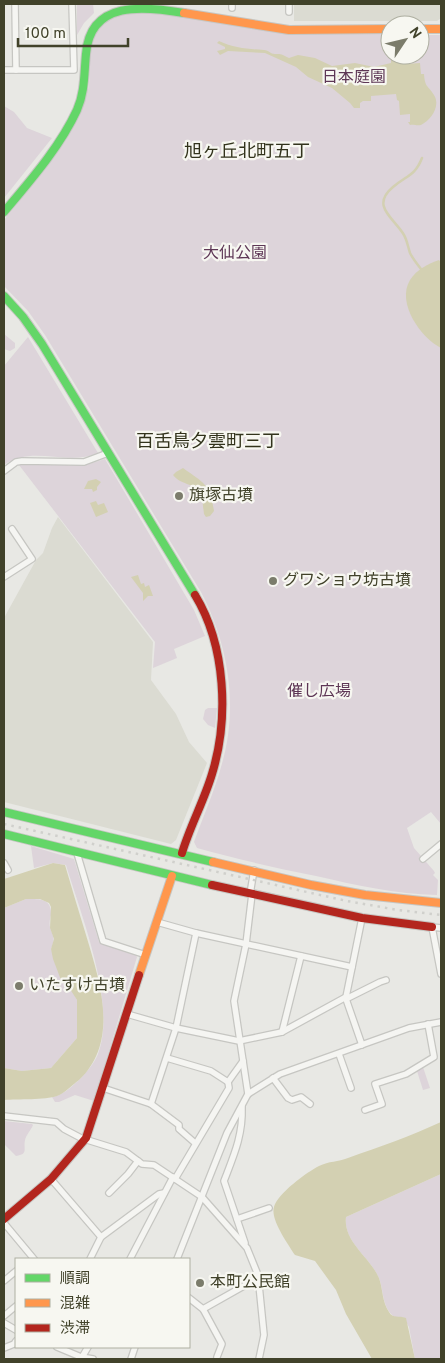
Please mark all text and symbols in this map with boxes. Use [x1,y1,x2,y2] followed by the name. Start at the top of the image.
[18,15,128,47] scale bar
[380,15,430,65] north arrow
[405,24,424,42] text: N
[25,25,66,44] text: 100 m
[322,68,386,88] park label: 日本庭園
[184,141,310,164] district label: 旭ヶ丘北町五丁
[203,244,267,264] park label: 大仙公園
[136,431,280,454] district label: 百舌鳥夕雲町三丁
[189,486,253,506] place label: 旗塚古墳
[173,490,185,502] marker: 旗塚古墳
[283,571,411,591] place label: グワショウ坊古墳
[267,575,279,587] marker: グワショウ坊古墳
[287,682,351,702] park label: 催し広場
[29,976,125,996] place label: いたすけ古墳
[13,980,25,992] marker: いたすけ古墳
[15,1258,190,1348] legend
[60,1270,90,1289] text: 順調
[210,1273,290,1293] place label: 本町公民館
[194,1277,206,1289] marker: 本町公民館
[60,1295,90,1314] text: 混雑
[60,1320,90,1339] text: 渋滞

